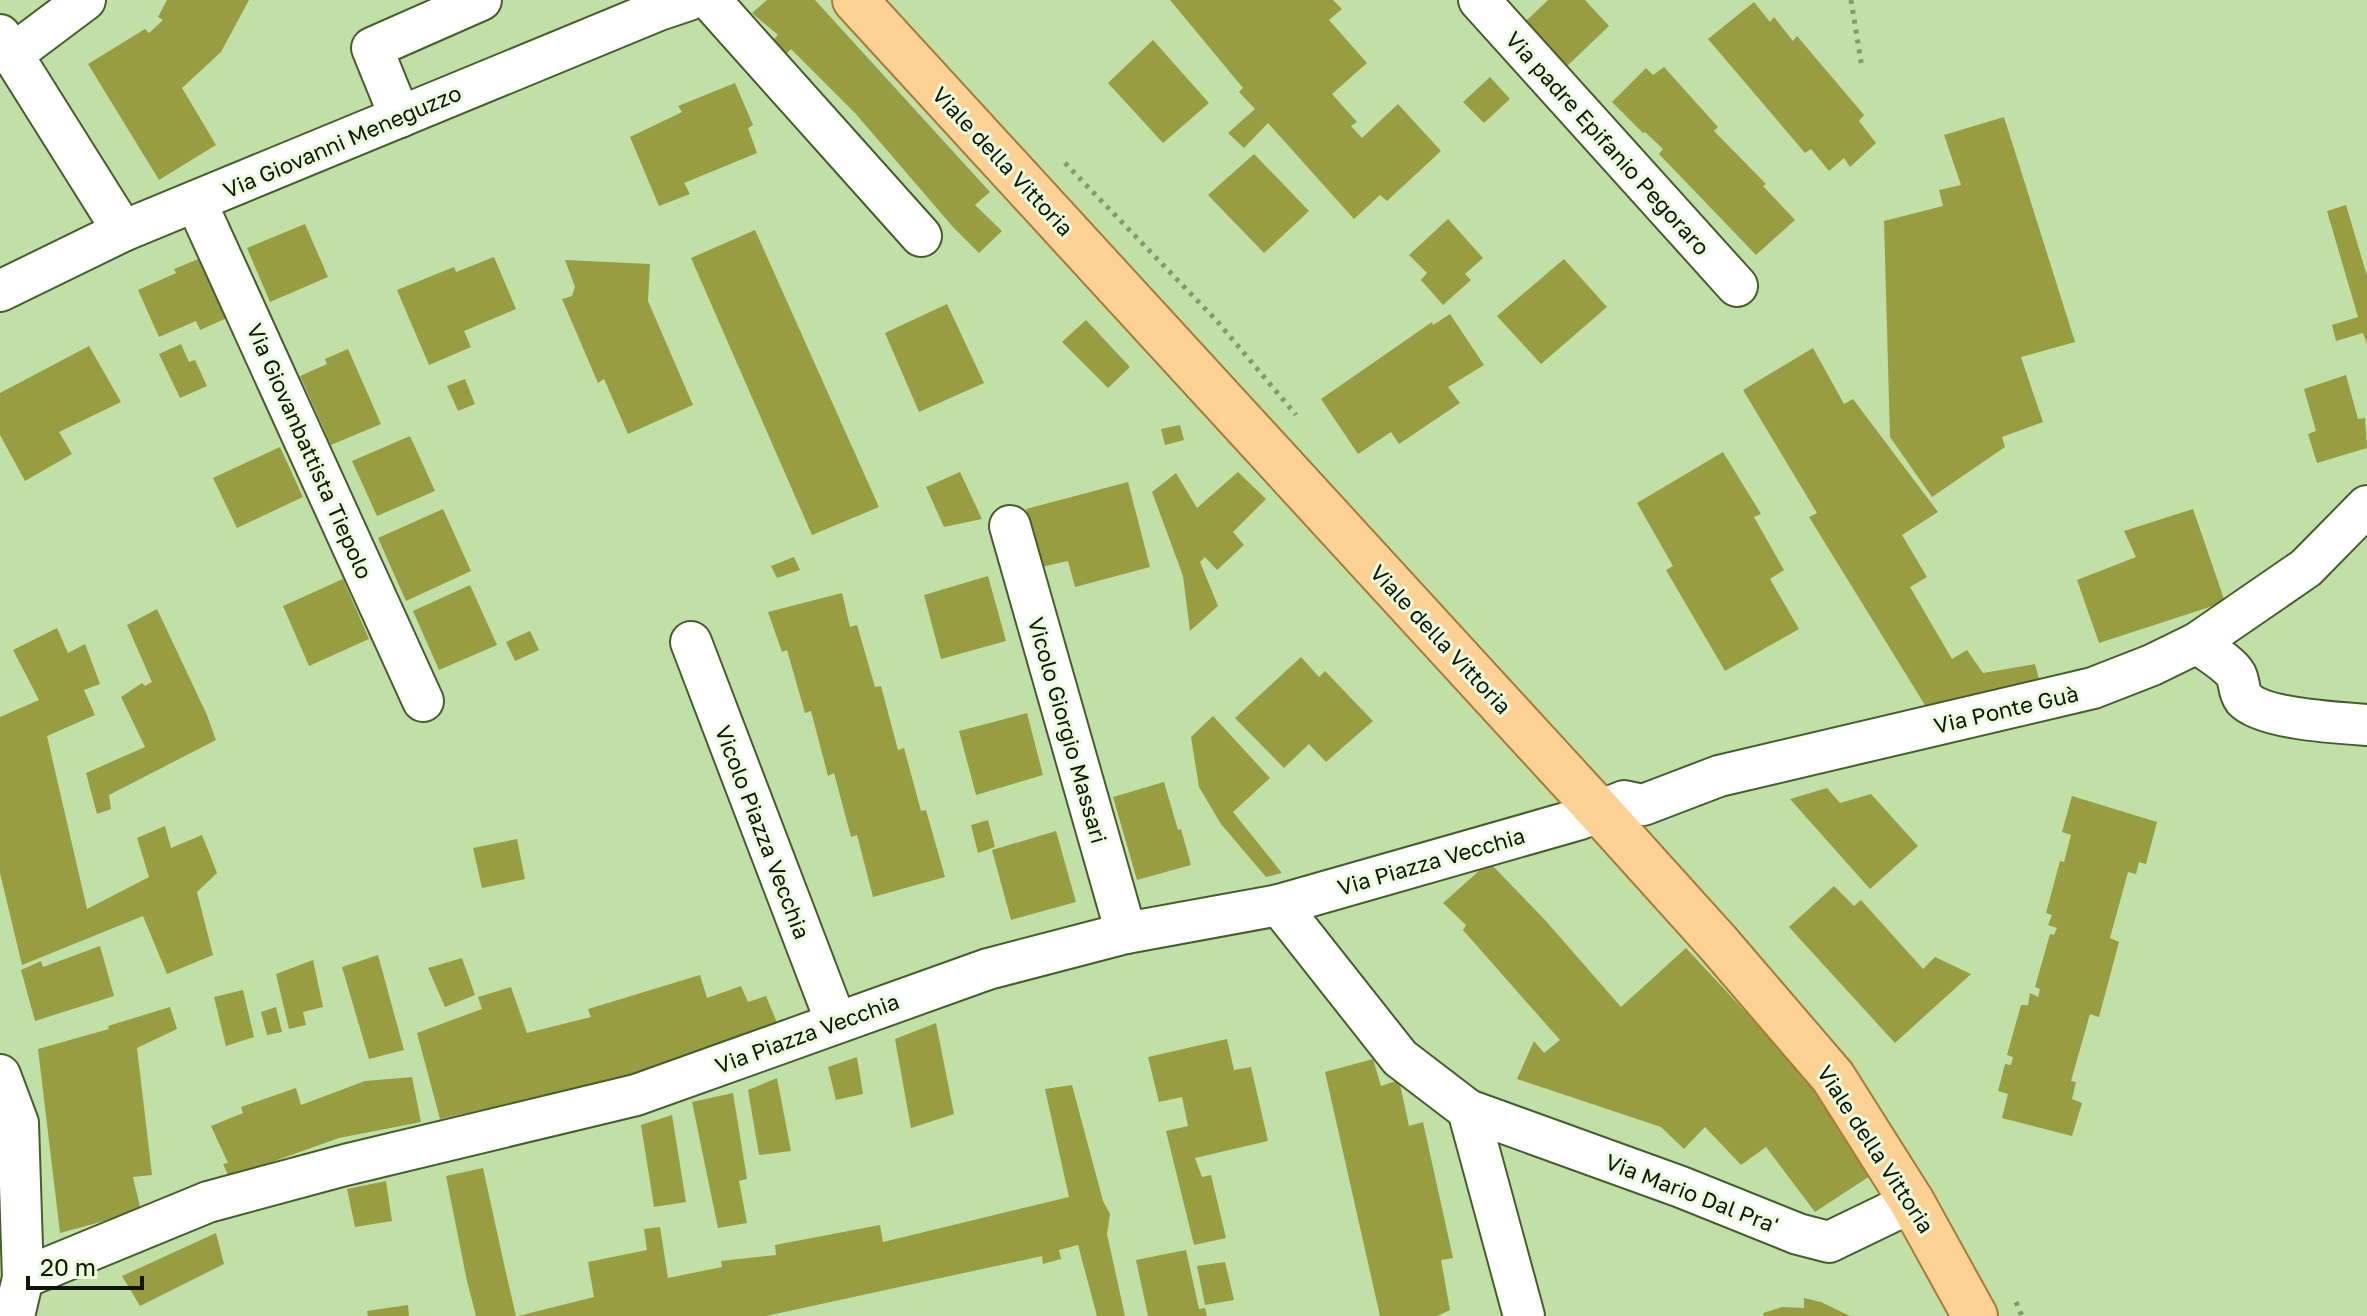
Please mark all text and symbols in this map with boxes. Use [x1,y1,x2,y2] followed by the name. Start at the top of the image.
[1500,26,1716,260] street label: Via padre Epifanio Pegoraro
[219,79,465,203] street label: Via Giovanni Meneguzzo
[927,81,1079,241] street label: Viale della Vittoria
[241,319,379,583] street label: Via Giovanbattista Tiepolo
[1365,559,1517,719] street label: Viale della Vittoria
[1023,614,1113,846] street label: Vicolo Giorgio Massari
[1931,679,2081,739] street label: Via Ponte Guà
[710,721,816,943] street label: Vicolo Piazza Vecchia
[1334,821,1528,901] street label: Via Piazza Vecchia
[711,987,903,1079] street label: Via Piazza Vecchia
[1812,1060,1940,1238] street label: Viale della Vittoria
[1602,1148,1782,1238] street label: Via Mario Dal Pra'
[28,1240,142,1290] scale bar
[40,1252,96,1281] text: 20 m

